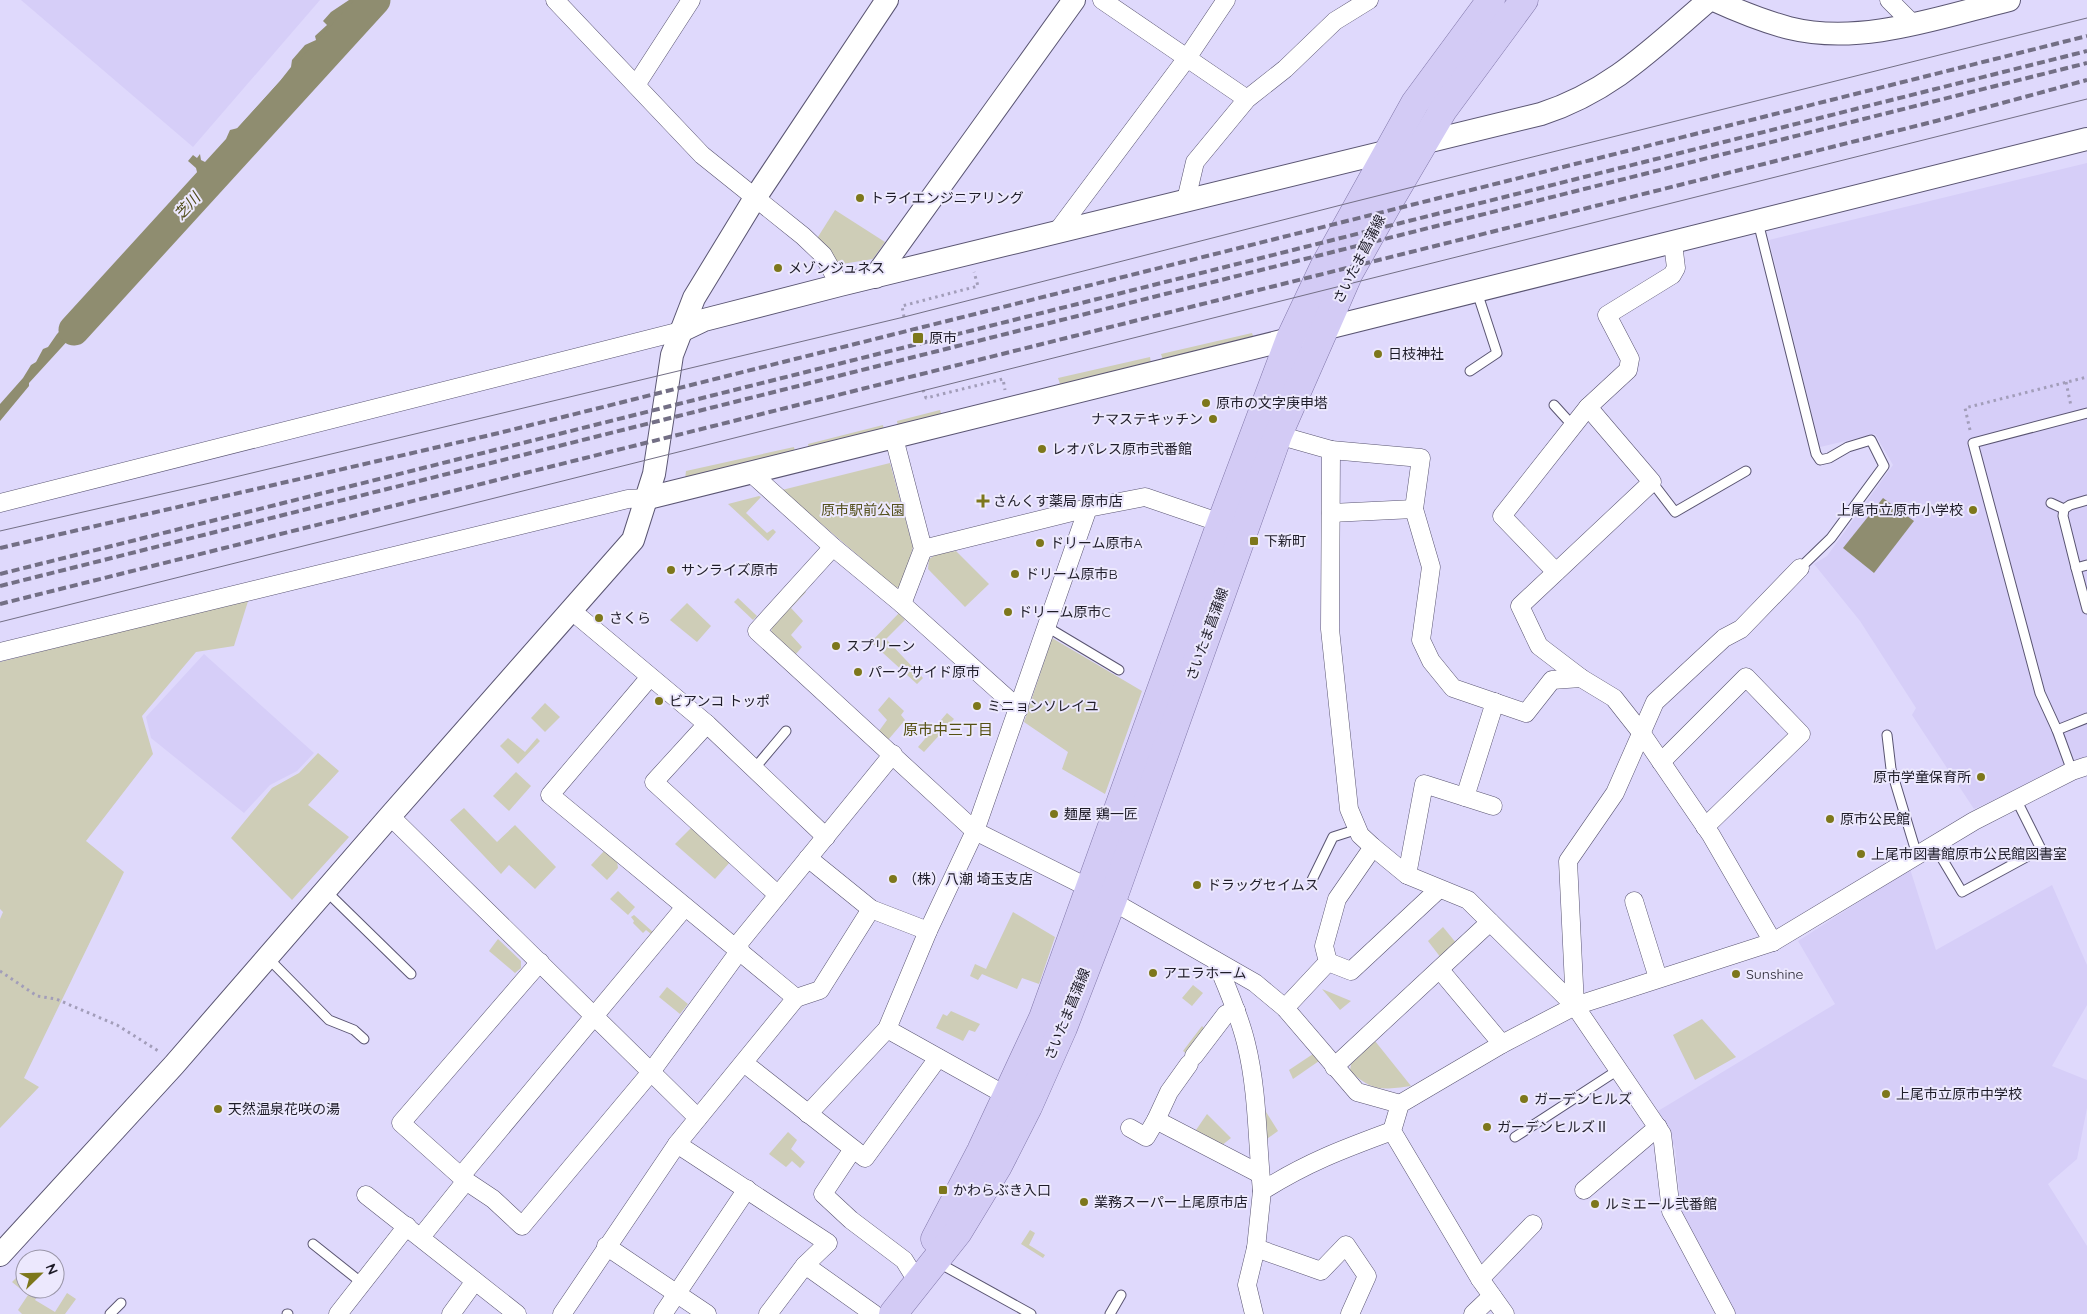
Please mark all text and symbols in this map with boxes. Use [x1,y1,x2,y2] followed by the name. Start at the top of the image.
[170,187,205,224] water label: 芝川
[870,189,1024,207] place label: トライエンジニアリング
[854,192,866,204] marker: トライエンジニアリング
[1329,211,1389,307] street label: さいたま菖蒲線
[788,259,885,277] place label: メゾンジュネス
[772,262,784,274] marker: メゾンジュネス
[929,329,957,347] place label: 原市
[911,331,925,345] marker: 原市
[1388,345,1444,363] place label: 日枝神社
[1372,348,1384,360] marker: 日枝神社
[1216,394,1328,412] place label: 原市の文字庚申塔
[1200,397,1212,409] marker: 原市の文字庚申塔
[1091,410,1203,428] place label: ナマステキッチン
[1207,413,1219,425] marker: ナマステキッチン
[1052,440,1192,458] place label: レオパレス原市弐番館
[1036,443,1048,455] marker: レオパレス原市弐番館
[993,492,1123,510] place label: さんくす薬局 原市店
[977,495,989,507] marker: さんくす薬局 原市店
[821,501,905,519] park label: 原市駅前公園
[1837,501,1963,519] place label: 上尾市立原市小学校
[1967,504,1979,516] marker: 上尾市立原市小学校
[1264,532,1306,550] place label: 下新町
[1050,534,1143,552] place label: ドリーム原市A
[1248,535,1260,547] marker: 下新町
[1034,537,1046,549] marker: ドリーム原市A
[681,561,779,579] place label: サンライズ原市
[665,564,677,576] marker: サンライズ原市
[1025,565,1118,583] place label: ドリーム原市B
[1009,568,1021,580] marker: ドリーム原市B
[1182,585,1232,683] street label: さいたま菖蒲線
[1018,603,1111,621] place label: ドリーム原市C
[1002,606,1014,618] marker: ドリーム原市C
[609,609,651,627] place label: さくら
[593,612,605,624] marker: さくら
[846,637,915,655] place label: スプリーン
[830,640,842,652] marker: スプリーン
[868,663,980,681] place label: パークサイド原市
[852,666,864,678] marker: パークサイド原市
[669,692,770,710] place label: ビアンコ トッポ
[653,695,665,707] marker: ビアンコ トッポ
[987,697,1099,715] place label: ミニョンソレイユ
[971,700,983,712] marker: ミニョンソレイユ
[903,720,993,739] district label: 原市中三丁目
[1873,768,1971,786] place label: 原市学童保育所
[1975,771,1987,783] marker: 原市学童保育所
[1064,805,1138,823] place label: 麺屋 鶏一匠
[1048,808,1060,820] marker: 麺屋 鶏一匠
[1840,810,1910,828] place label: 原市公民館
[1824,813,1836,825] marker: 原市公民館
[1871,845,2067,863] place label: 上尾市図書館原市公民館図書室
[1855,848,1867,860] marker: 上尾市図書館原市公民館図書室
[903,870,1033,888] place label: （株）八潮 埼玉支店
[887,873,899,885] marker: （株）八潮 埼玉支店
[1207,876,1319,894] place label: ドラッグセイムス
[1191,879,1203,891] marker: ドラッグセイムス
[1163,964,1247,982] place label: アエラホーム
[1040,965,1094,1063] street label: さいたま菖蒲線
[1746,965,1804,983] place label: Sunshine
[1147,967,1159,979] marker: アエラホーム
[1730,968,1742,980] marker: Sunshine
[1896,1085,2022,1103] place label: 上尾市立原市中学校
[1880,1088,1892,1100] marker: 上尾市立原市中学校
[1534,1090,1632,1108] place label: ガーデンヒルズ
[1518,1093,1530,1105] marker: ガーデンヒルズ
[228,1100,340,1118] place label: 天然温泉花咲の湯
[212,1103,224,1115] marker: 天然温泉花咲の湯
[1497,1118,1609,1136] place label: ガーデンヒルズⅡ
[1481,1121,1493,1133] marker: ガーデンヒルズⅡ
[953,1181,1051,1199] place label: かわらぶき入口
[937,1184,949,1196] marker: かわらぶき入口
[1094,1193,1248,1211] place label: 業務スーパー上尾原市店
[1605,1195,1717,1213] place label: ルミエール弐番館
[1078,1196,1090,1208] marker: 業務スーパー上尾原市店
[1589,1198,1601,1210] marker: ルミエール弐番館
[15,1249,65,1299] north arrow
[42,1261,62,1277] text: N

